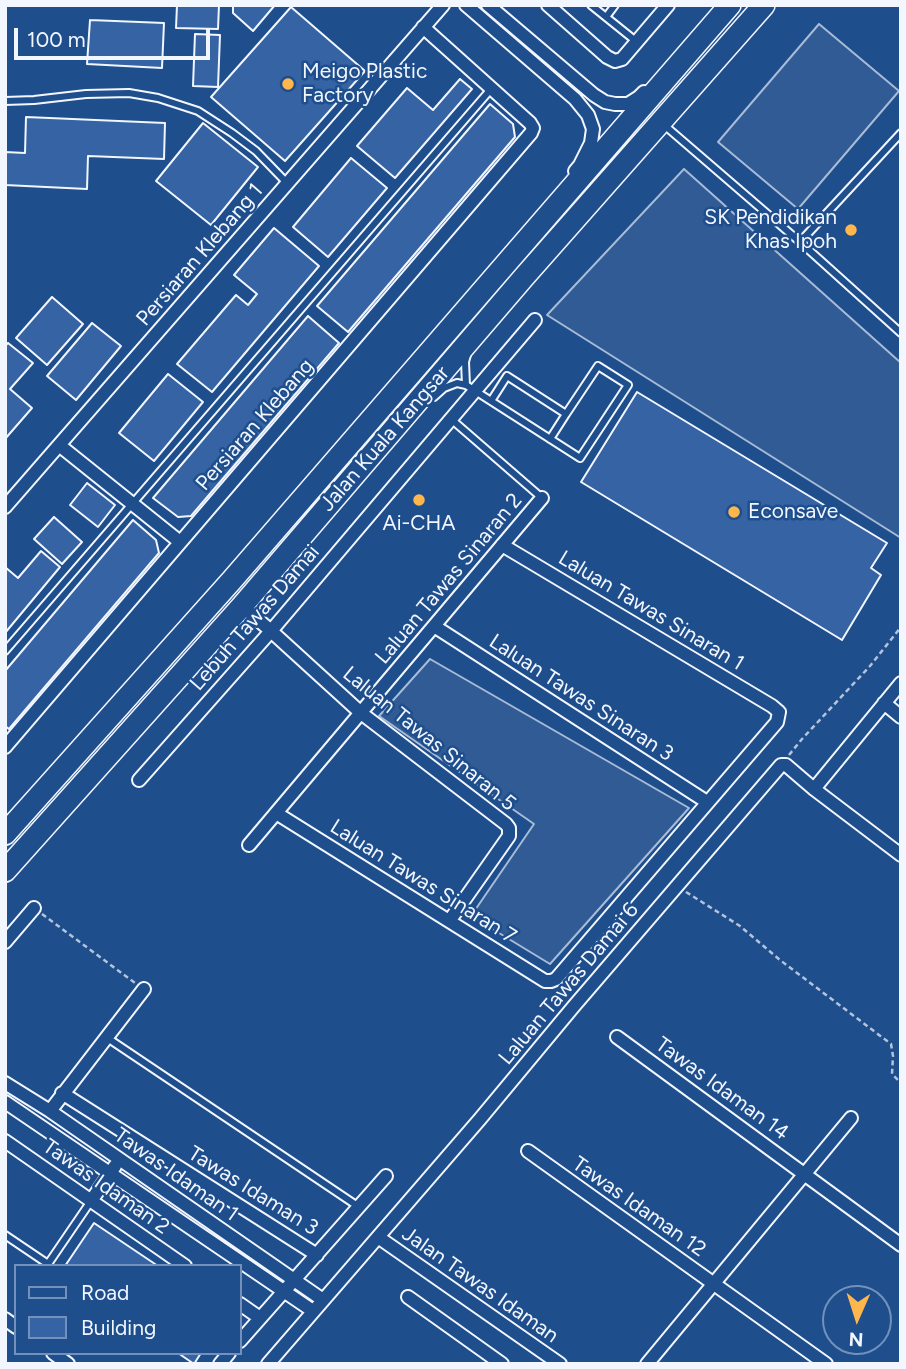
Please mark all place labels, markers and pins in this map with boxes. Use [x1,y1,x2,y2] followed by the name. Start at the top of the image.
[302,59,427,109] place label: Meigo Plastic Factory
[280,76,296,92] marker: Meigo Plastic Factory
[704,205,837,255] place label: SK Pendidikan Khas Ipoh
[843,222,859,238] marker: SK Pendidikan Khas Ipoh
[411,492,427,508] marker: Ai-CHA
[748,499,838,525] place label: Econsave
[726,504,742,520] marker: Econsave
[383,511,455,537] place label: Ai-CHA

